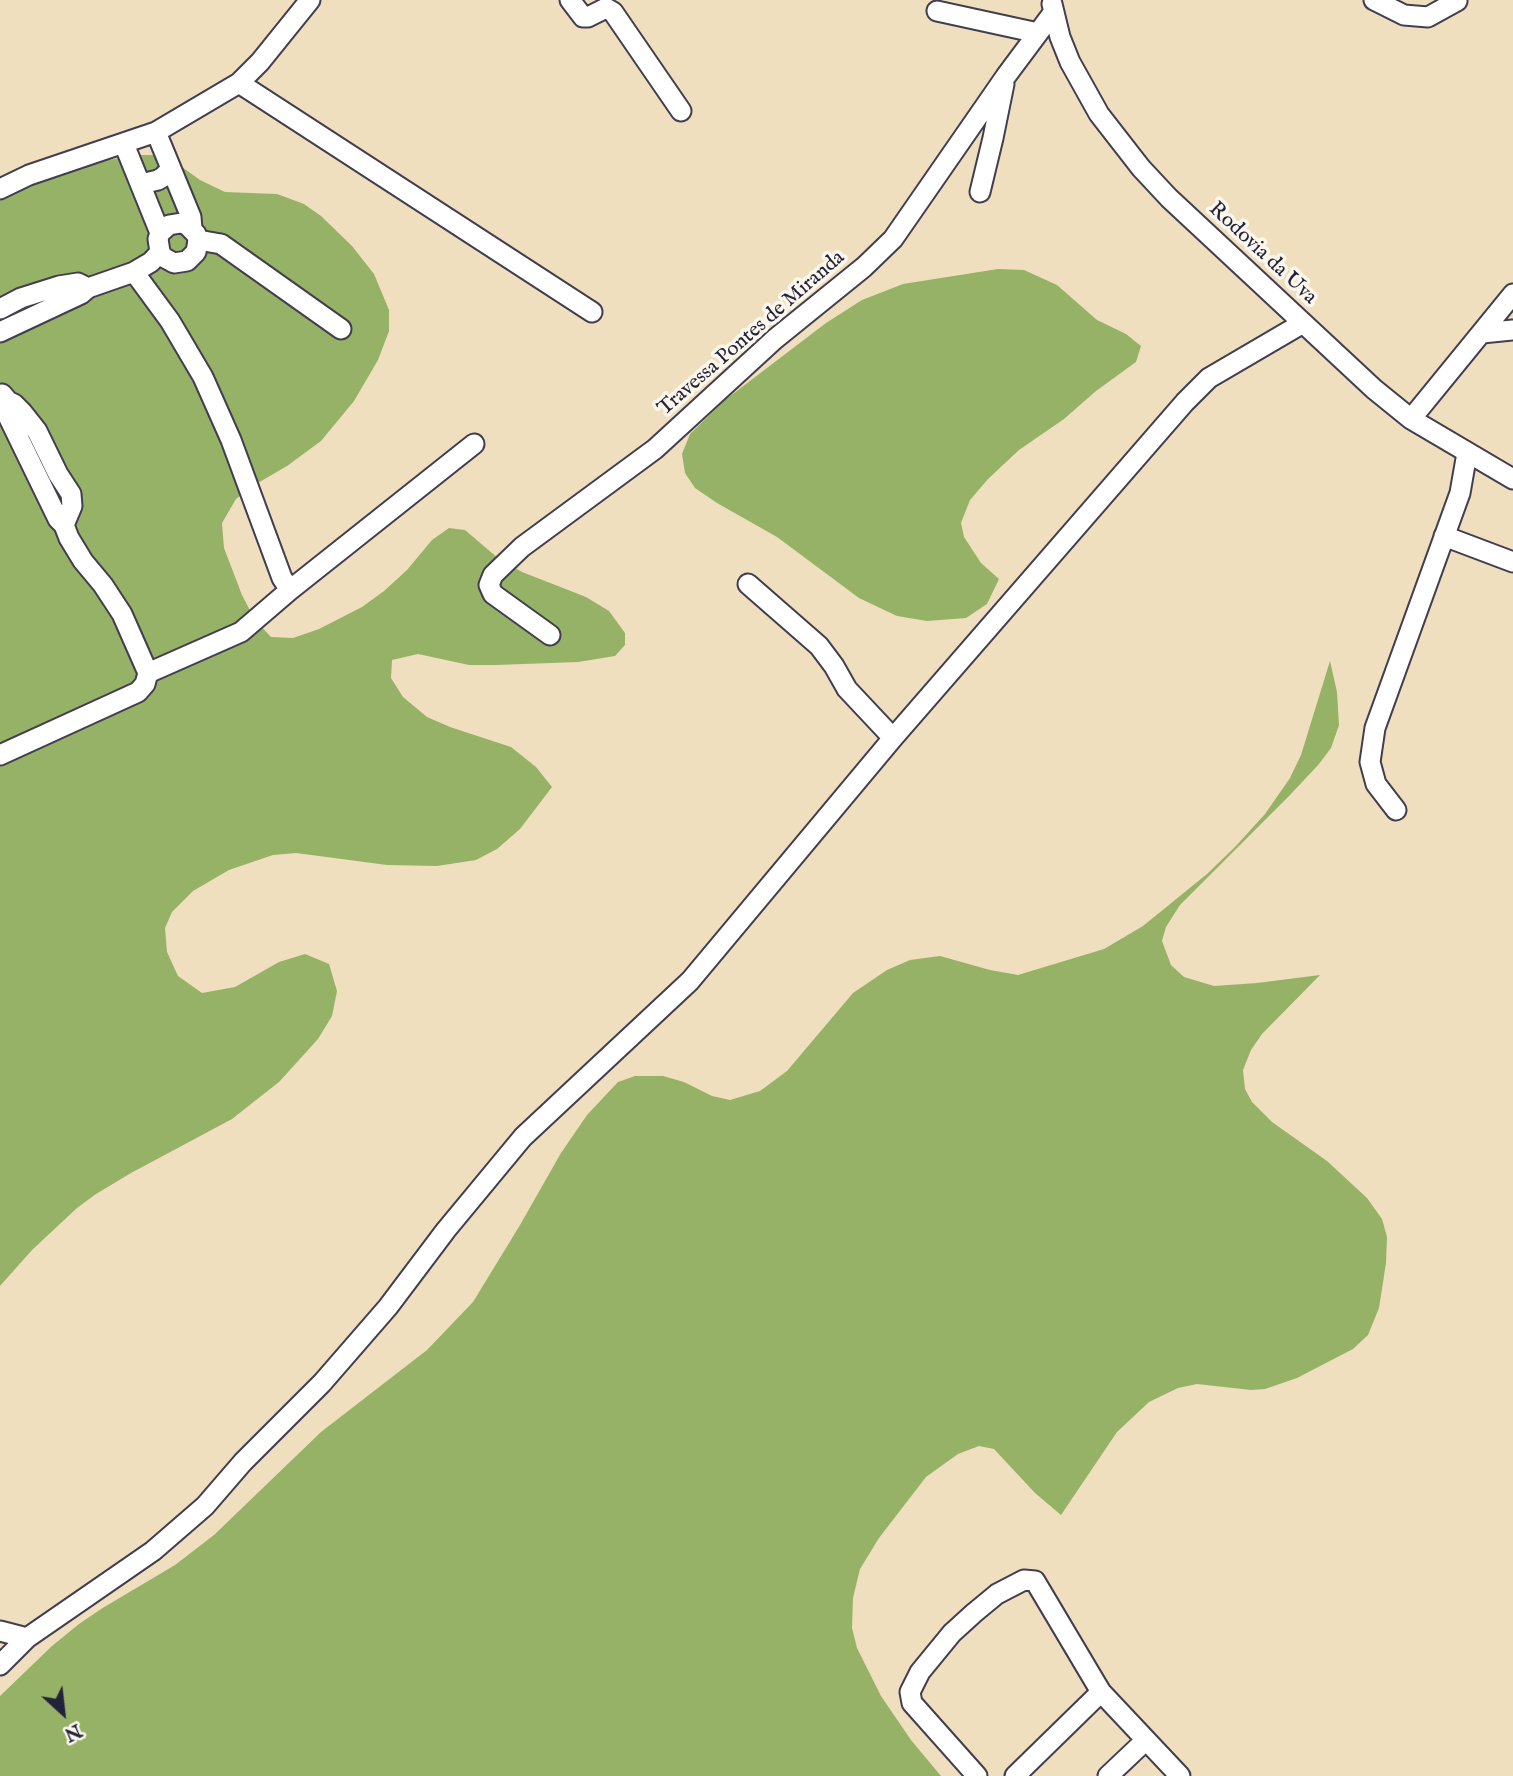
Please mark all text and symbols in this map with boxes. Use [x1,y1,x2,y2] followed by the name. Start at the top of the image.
[1203,197,1321,311] street label: Rodovia da Uva
[653,246,851,422] street label: Travessa Pontes de Miranda
[28,1678,98,1748] north arrow
[60,1717,85,1746] text: N

